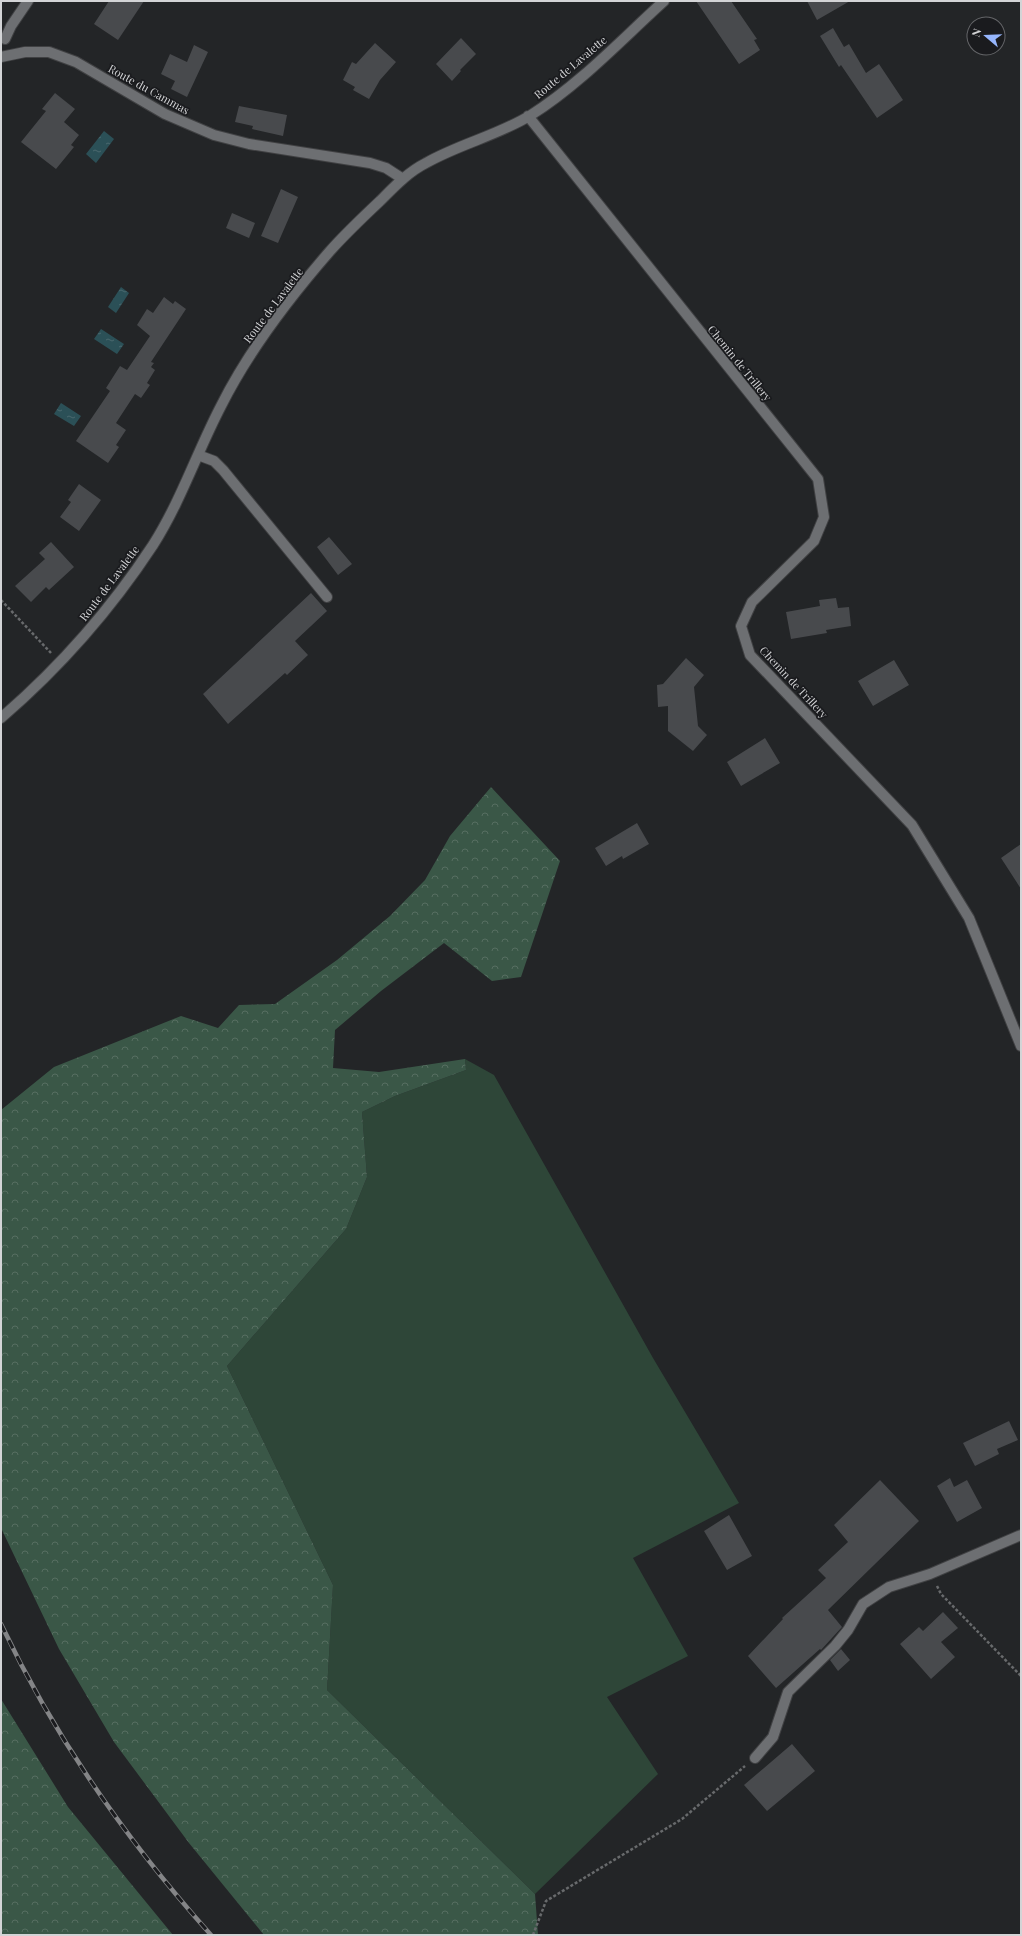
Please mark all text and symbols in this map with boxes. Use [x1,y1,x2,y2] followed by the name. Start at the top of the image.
[966,16,1006,56] north arrow
[968,26,984,39] text: N
[530,32,610,102] street label: Route de Lavalette
[106,61,192,117] street label: Route du Cammas
[240,264,307,346] street label: Route de Lavalette
[705,322,776,404] street label: Chemin de Trillery
[76,542,143,624] street label: Route de Lavalette
[757,643,832,722] street label: Chemin de Trillery

